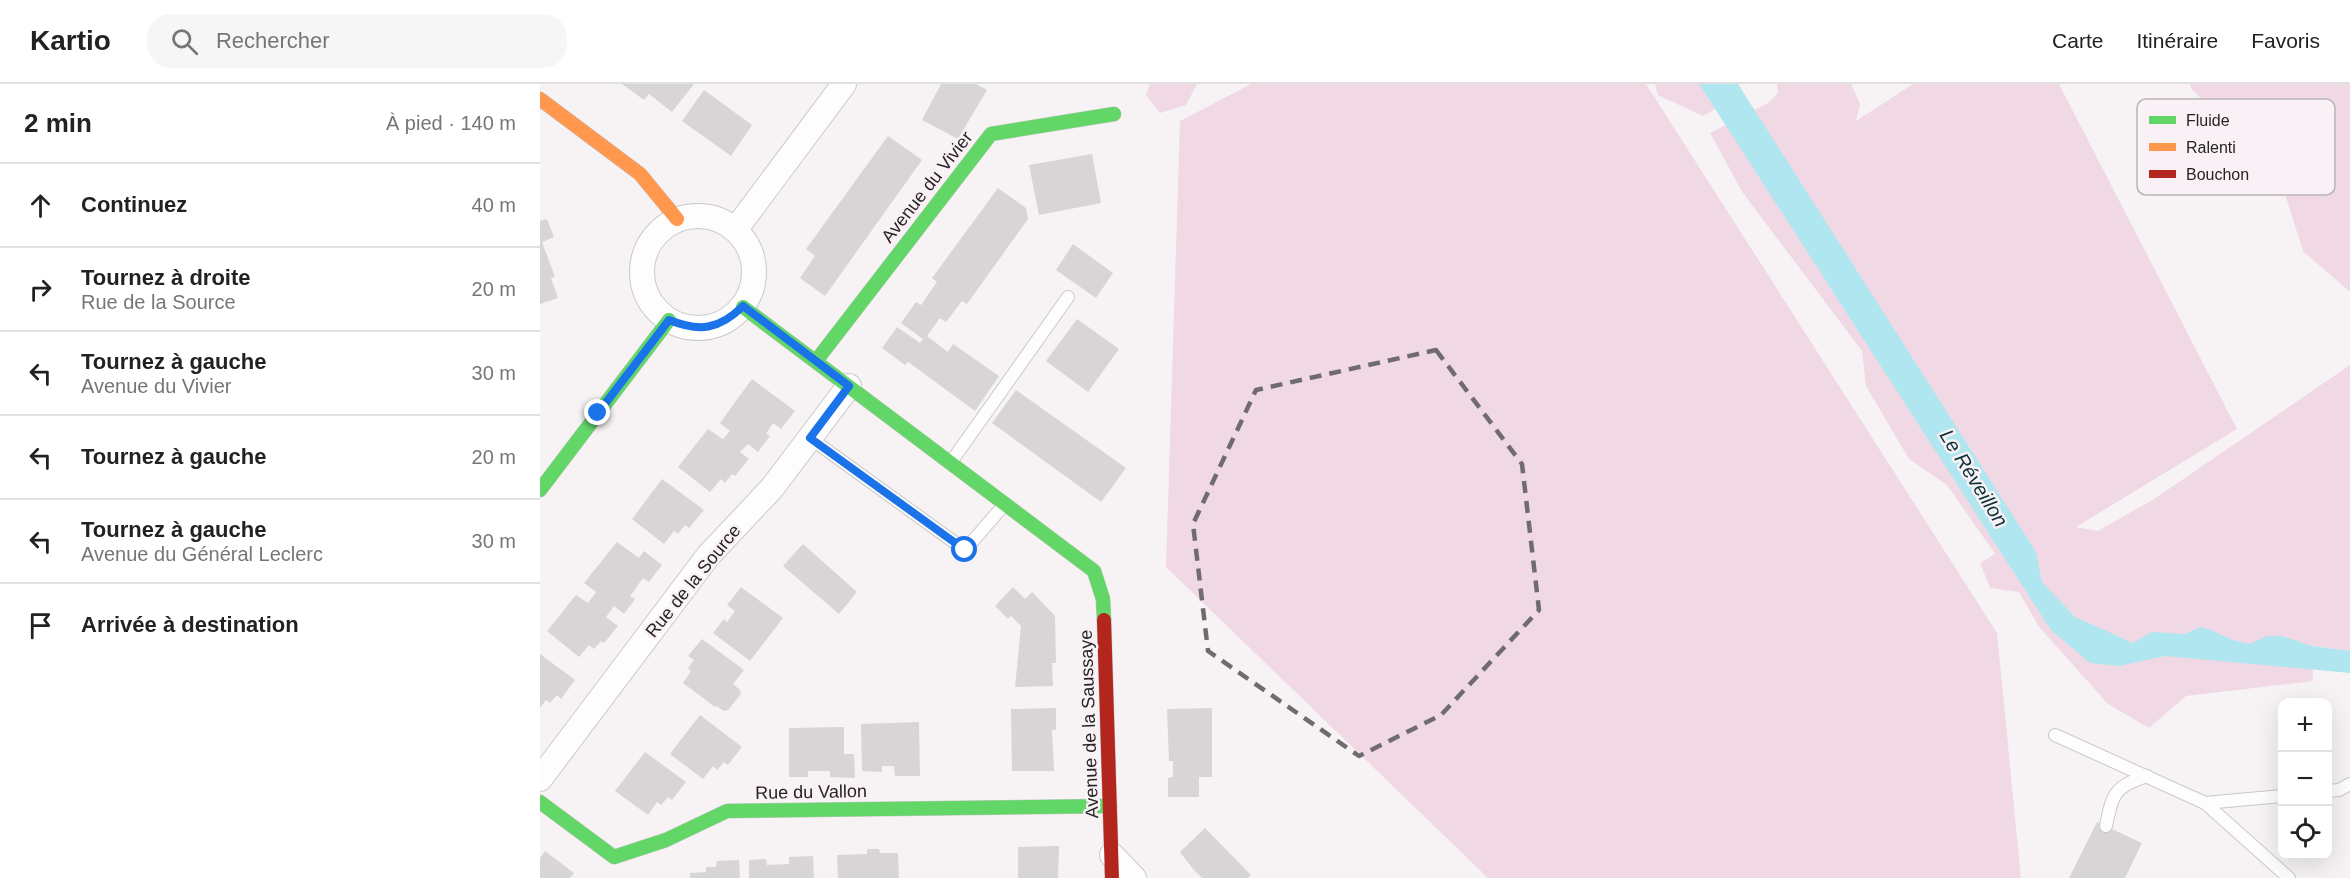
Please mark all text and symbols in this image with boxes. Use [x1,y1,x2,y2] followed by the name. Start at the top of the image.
[147,14,567,68] search box
[30,25,111,56] text: Kartio
[168,25,201,58] icon: search
[216,28,330,53] text: Rechercher
[2052,29,2103,52] text: Carte
[2136,29,2218,52] text: Itinéraire
[2251,29,2320,52] text: Favoris
[2137,99,2335,195] legend
[24,108,92,138] text: 2 min
[386,112,516,134] text: À pied · 140 m
[2186,112,2230,129] text: Fluide
[877,127,977,247] street label: Avenue du Vivier
[2186,139,2236,156] text: Ralenti
[2186,166,2249,183] text: Bouchon
[24,189,57,222] icon: ahead
[81,192,187,217] text: Continuez
[472,194,516,216] text: 40 m
[81,265,251,290] text: Tournez à droite
[24,273,57,306] icon: right
[472,278,516,300] text: 20 m
[81,291,236,313] text: Rue de la Source
[81,349,266,374] text: Tournez à gauche
[24,357,57,390] icon: left
[472,362,516,384] text: 30 m
[81,375,231,397] text: Avenue du Vivier
[584,399,610,425] route end
[1936,425,2012,531] water label: Le Réveillon
[24,441,57,474] icon: left
[81,444,266,469] text: Tournez à gauche
[472,446,516,468] text: 20 m
[81,517,266,542] text: Tournez à gauche
[641,521,745,641] street label: Rue de la Source
[24,525,57,558] icon: left
[472,530,516,552] text: 30 m
[951,536,977,562] route start
[81,543,323,565] text: Avenue du Général Leclerc
[24,609,57,642] icon: arrive
[81,612,299,637] text: Arrivée à destination
[1076,629,1102,819] street label: Avenue de la Saussaye
[2278,698,2332,860] map controls
[2278,698,2332,752] button: +
[2278,752,2332,806] button: −
[755,781,867,803] street label: Rue du Vallon
[2278,806,2332,860] button: locate

